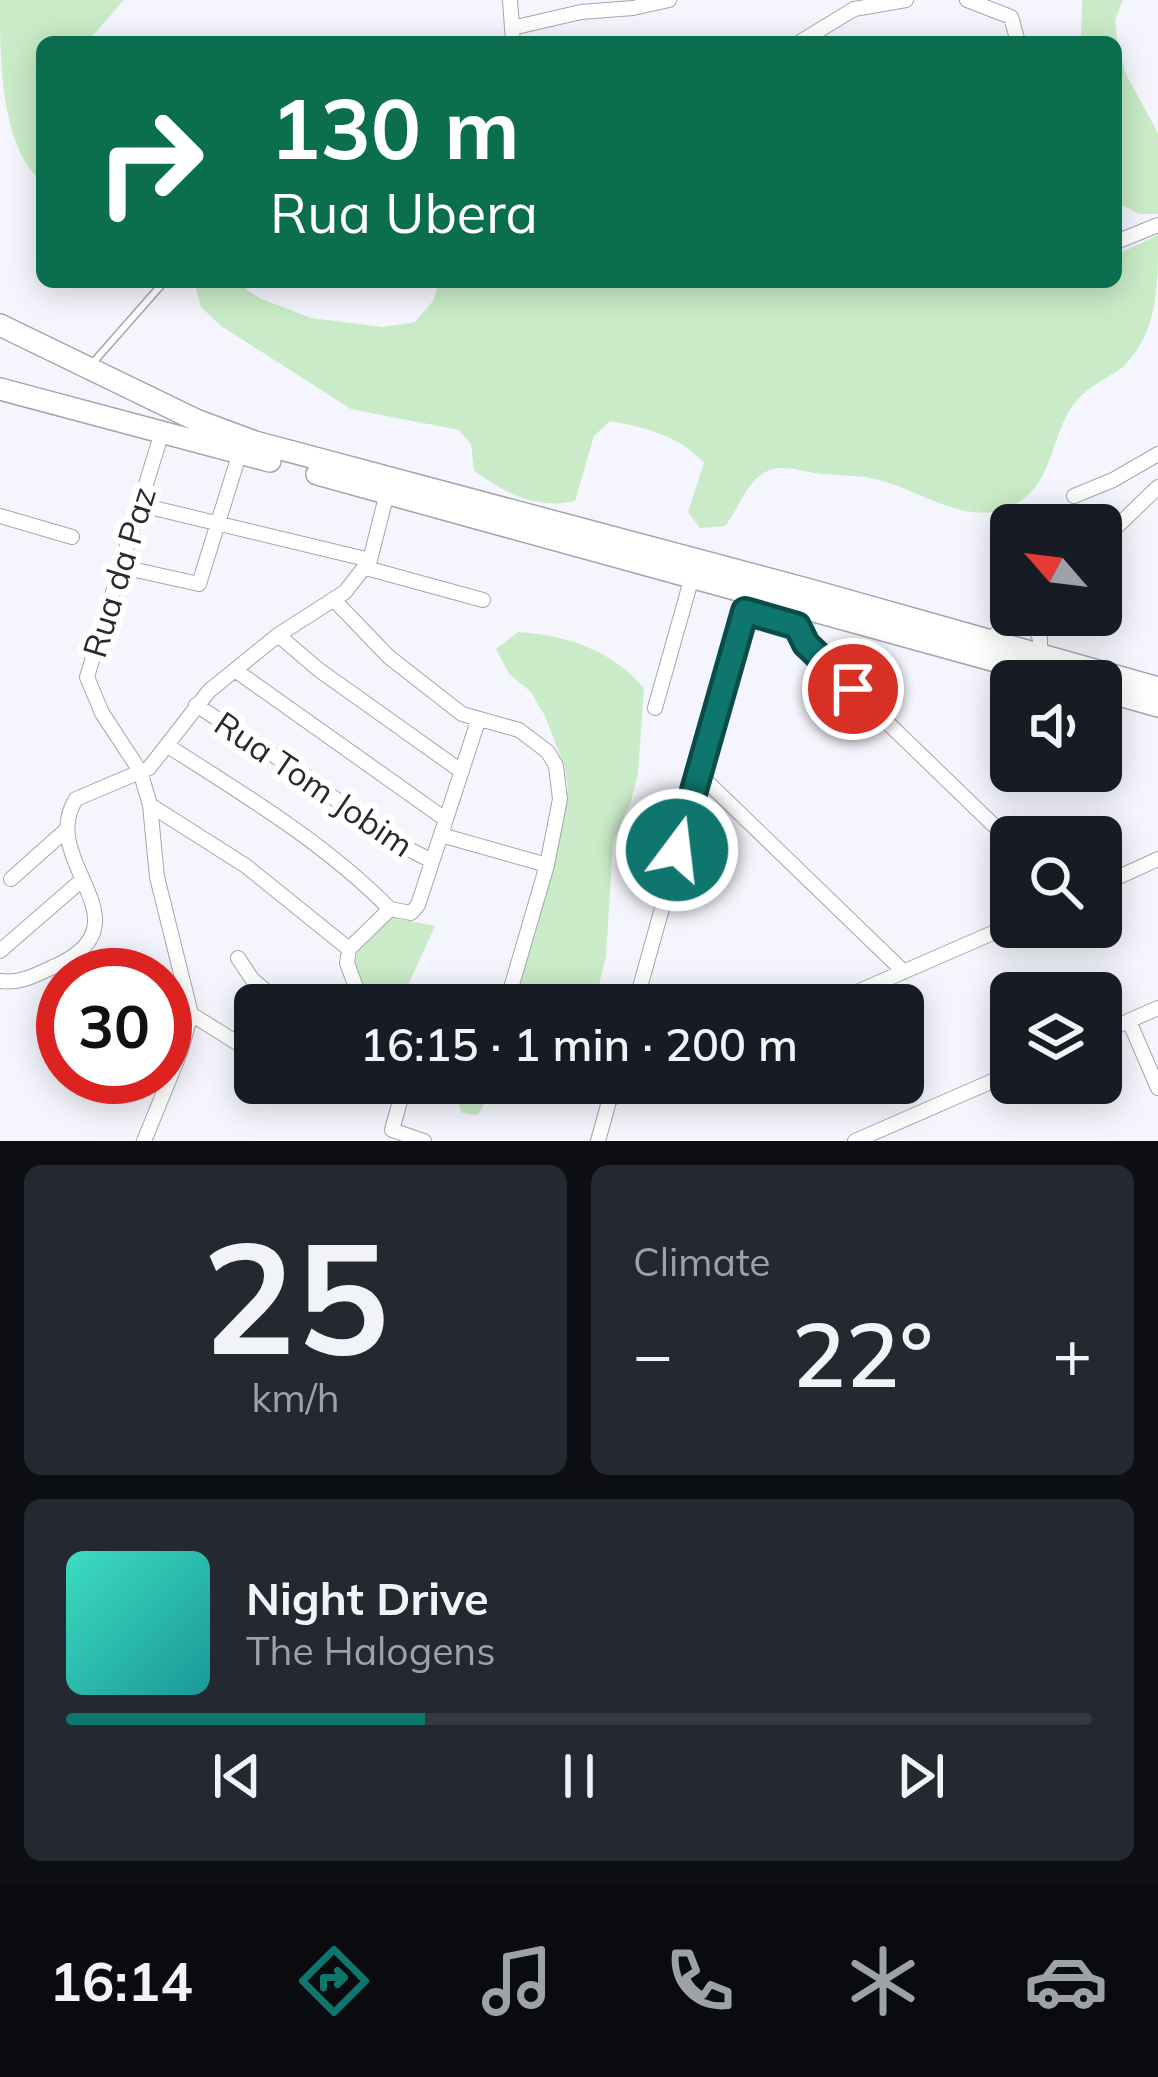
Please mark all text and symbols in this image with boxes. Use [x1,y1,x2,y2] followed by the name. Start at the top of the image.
[270,75,520,180] text: 130 m
[72,84,228,240] icon: right
[270,179,538,247] text: Rua Ubera
[73,482,164,662] street label: Rua da Paz
[990,504,1122,636] north arrow
[990,504,1122,1104] map controls
[802,638,904,740] pin
[820,656,886,722] icon: arrive
[990,660,1122,792] button: sound
[207,702,421,865] street label: Rua Tom Jobim
[614,787,740,913] position arrow
[990,816,1122,948] button: search
[36,948,192,1104] speed limit sign: 30
[990,972,1122,1104] button: layers
[360,1016,798,1072] text: 16:15 · 1 min · 200 m
[202,1197,389,1393] text: 25
[633,1237,771,1286] text: Climate
[792,1297,933,1410] text: 22°
[633,1312,673,1395] text: −
[1052,1312,1092,1395] text: +
[251,1373,340,1422] text: km/h
[246,1570,489,1626] text: Night Drive
[246,1626,496,1675] text: The Halogens
[204,1743,270,1809] icon: previous
[546,1743,612,1809] icon: pause
[888,1743,954,1809] icon: next
[292,1939,376,2023] icon: directions
[475,1939,559,2023] icon: music
[658,1939,742,2023] icon: phone
[841,1939,925,2023] icon: climate
[1024,1939,1108,2023] icon: car
[50,1947,193,2015] text: 16:14

